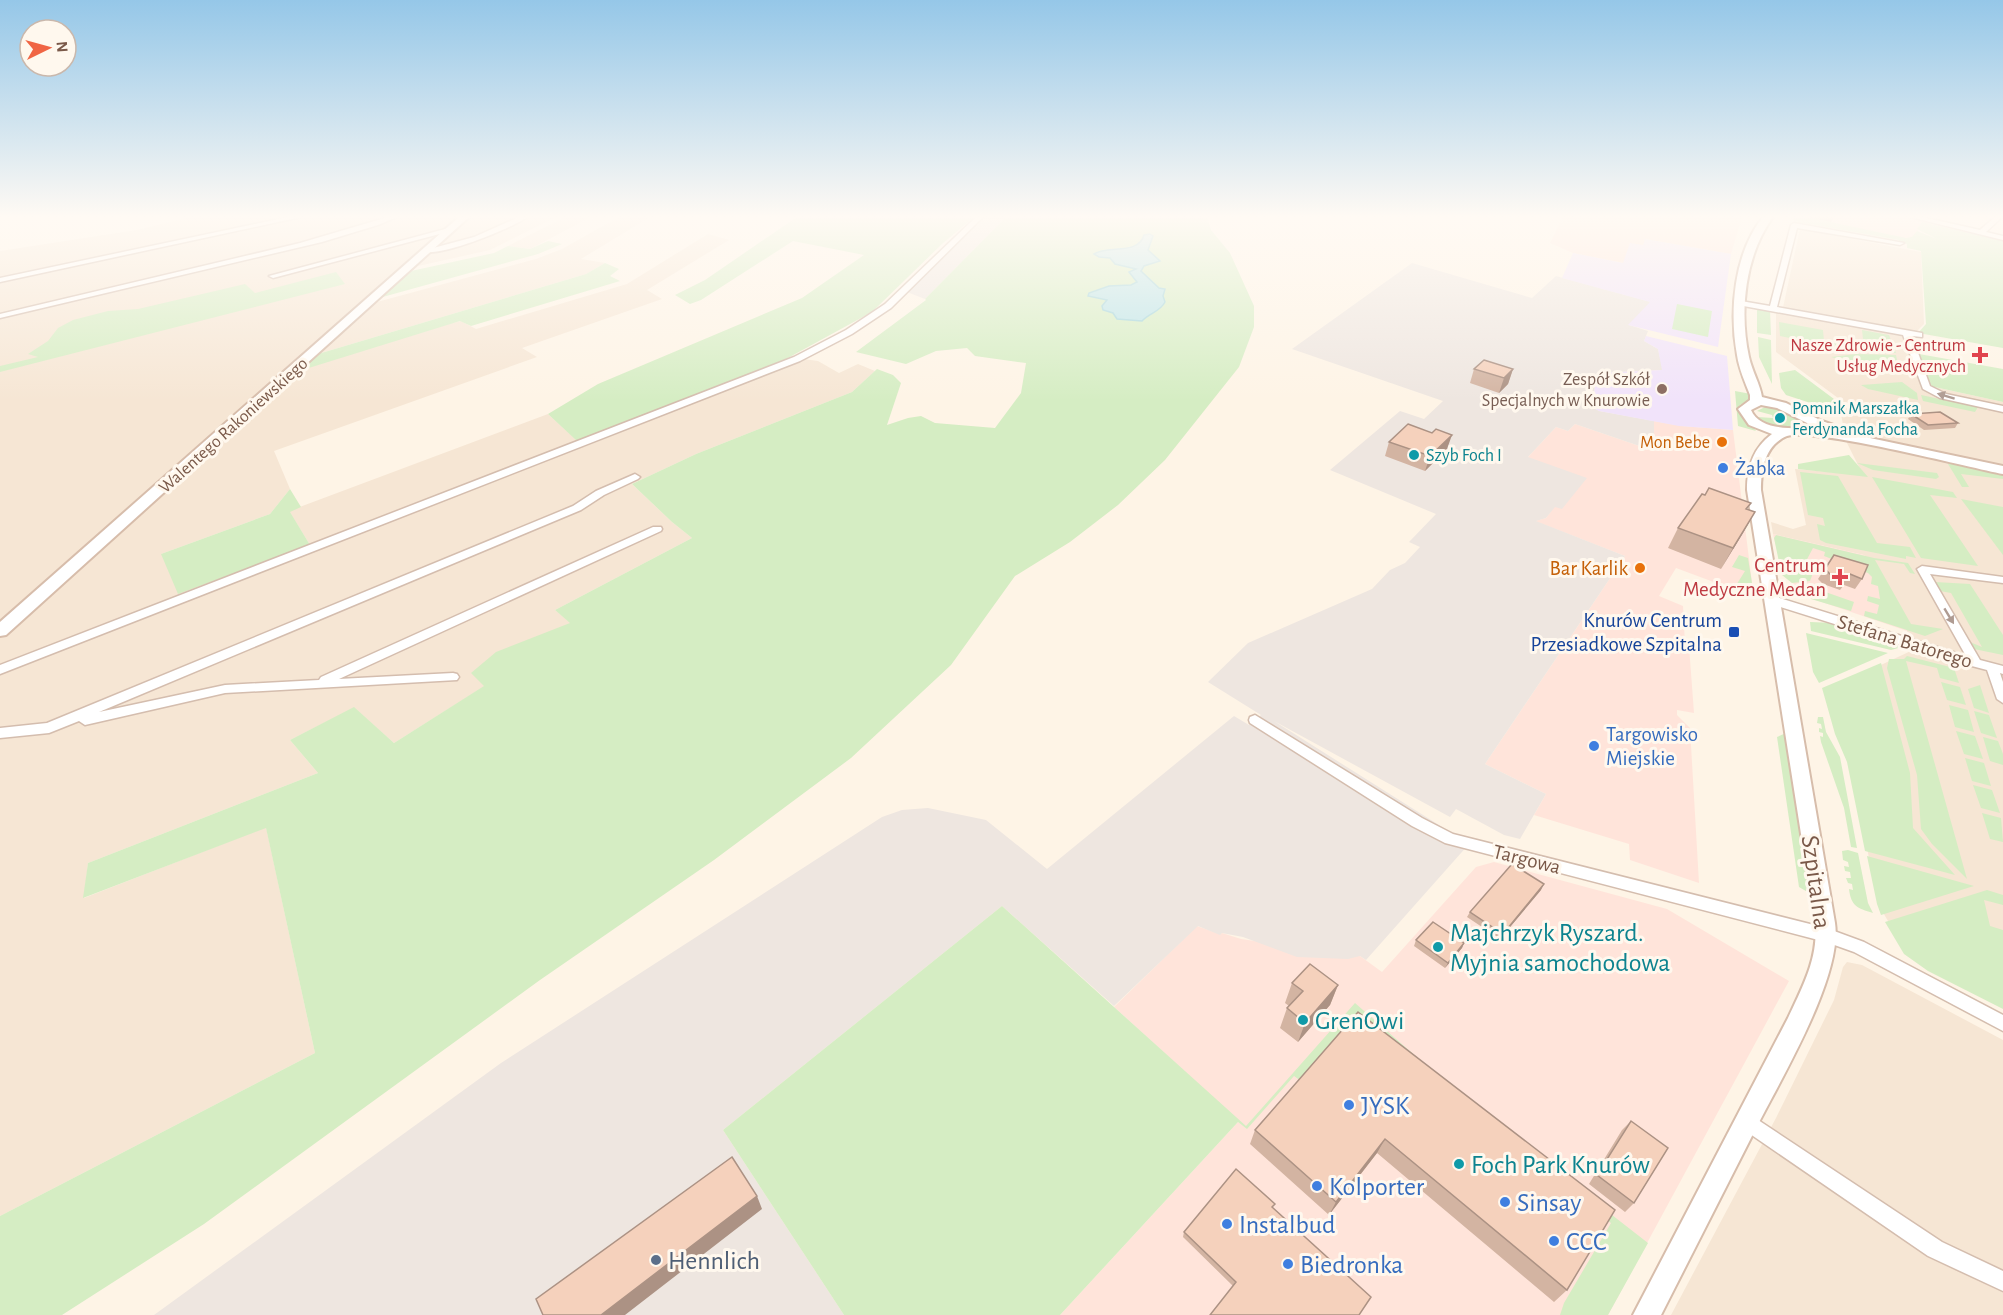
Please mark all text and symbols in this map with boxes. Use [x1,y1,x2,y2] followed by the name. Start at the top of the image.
[18,18,78,78] north arrow
[53,41,70,53] text: N
[1790,337,1966,376] place label: Nasze Zdrowie - Centrum Usług Medycznych
[1971,346,1989,364] marker: Nasze Zdrowie - Centrum Usług Medycznych
[156,354,312,497] street label: Walentego Rakoniewskiego
[1482,371,1650,410] place label: Zespół Szkół Specjalnych w Knurowie
[1655,382,1669,396] marker: Zespół Szkół Specjalnych w Knurowie
[1937,391,1955,400] one-way arrow
[1792,400,1920,439] place label: Pomnik Marszałka Ferdynanda Focha
[1773,411,1787,425] marker: Pomnik Marszałka Ferdynanda Focha
[1640,434,1710,452] place label: Mon Bebe
[1715,435,1729,449] marker: Mon Bebe
[1426,447,1502,465] place label: Szyb Foch I
[1407,448,1421,462] marker: Szyb Foch I
[1735,457,1786,479] place label: Żabka
[1716,461,1730,475] marker: Żabka
[1683,555,1826,600] place label: Centrum Medyczne Medan
[1550,558,1628,579] place label: Bar Karlik
[1633,561,1647,575] marker: Bar Karlik
[1831,568,1849,586] marker: Centrum Medyczne Medan
[1944,608,1954,625] one-way arrow
[1530,610,1722,655] place label: Knurów Centrum Przesiadkowe Szpitalna
[1835,611,1975,672] street label: Stefana Batorego
[1727,625,1741,639] marker: Knurów Centrum Przesiadkowe Szpitalna
[1606,724,1698,769] place label: Targowisko Miejskie
[1587,739,1601,753] marker: Targowisko Miejskie
[1797,833,1835,931] street label: Szpitalna
[1491,841,1563,878] street label: Targowa
[1450,920,1670,976] place label: Majchrzyk Ryszard. Myjnia samochodowa
[1431,940,1445,954] marker: Majchrzyk Ryszard. Myjnia samochodowa
[1315,1008,1404,1034] place label: GrenOwi
[1296,1013,1310,1027] marker: GrenOwi
[1361,1093,1410,1119] place label: JYSK
[1342,1098,1356,1112] marker: JYSK
[1471,1152,1650,1178] place label: Foch Park Knurów
[1452,1157,1466,1171] marker: Foch Park Knurów
[1329,1174,1425,1200] place label: Kolporter
[1310,1179,1324,1193] marker: Kolporter
[1517,1190,1581,1216] place label: Sinsay
[1498,1195,1512,1209] marker: Sinsay
[1239,1212,1336,1238] place label: Instalbud
[1220,1217,1234,1231] marker: Instalbud
[1566,1229,1607,1255] place label: CCC
[1547,1234,1561,1248] marker: CCC
[668,1248,760,1274] place label: Hennlich
[1300,1252,1403,1278] place label: Biedronka
[649,1253,663,1267] marker: Hennlich
[1281,1257,1295,1271] marker: Biedronka

